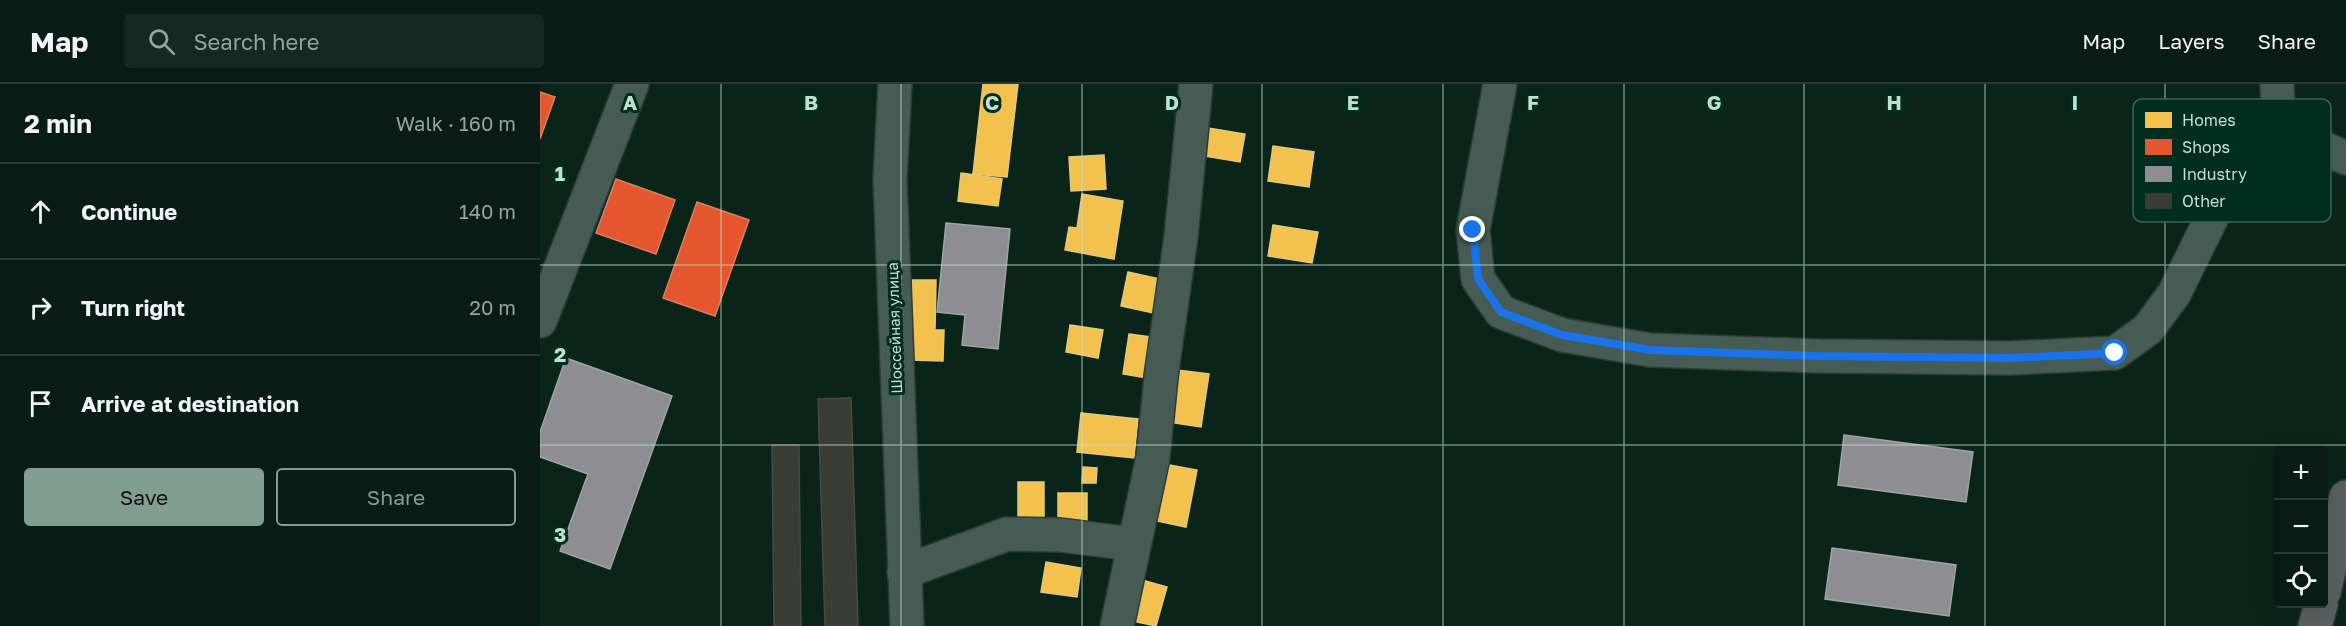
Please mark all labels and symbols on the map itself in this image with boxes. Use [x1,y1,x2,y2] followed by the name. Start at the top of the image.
[623,90,637,114] text: A
[804,90,818,114] text: B
[985,90,999,114] text: C
[1165,90,1179,114] text: D
[1347,90,1359,114] text: E
[1527,90,1539,114] text: F
[1707,90,1721,114] text: G
[1886,90,1902,114] text: H
[2072,90,2078,114] text: I
[2133,99,2331,222] legend
[2182,110,2236,130] text: Homes
[2182,137,2230,157] text: Shops
[555,161,565,185] text: 1
[2182,164,2247,184] text: Industry
[2182,191,2226,211] text: Other
[1459,216,1485,242] route end
[883,262,905,394] street label: Шоссейная улица
[2101,339,2127,365] route start
[554,342,566,366] text: 2
[554,522,566,546] text: 3

